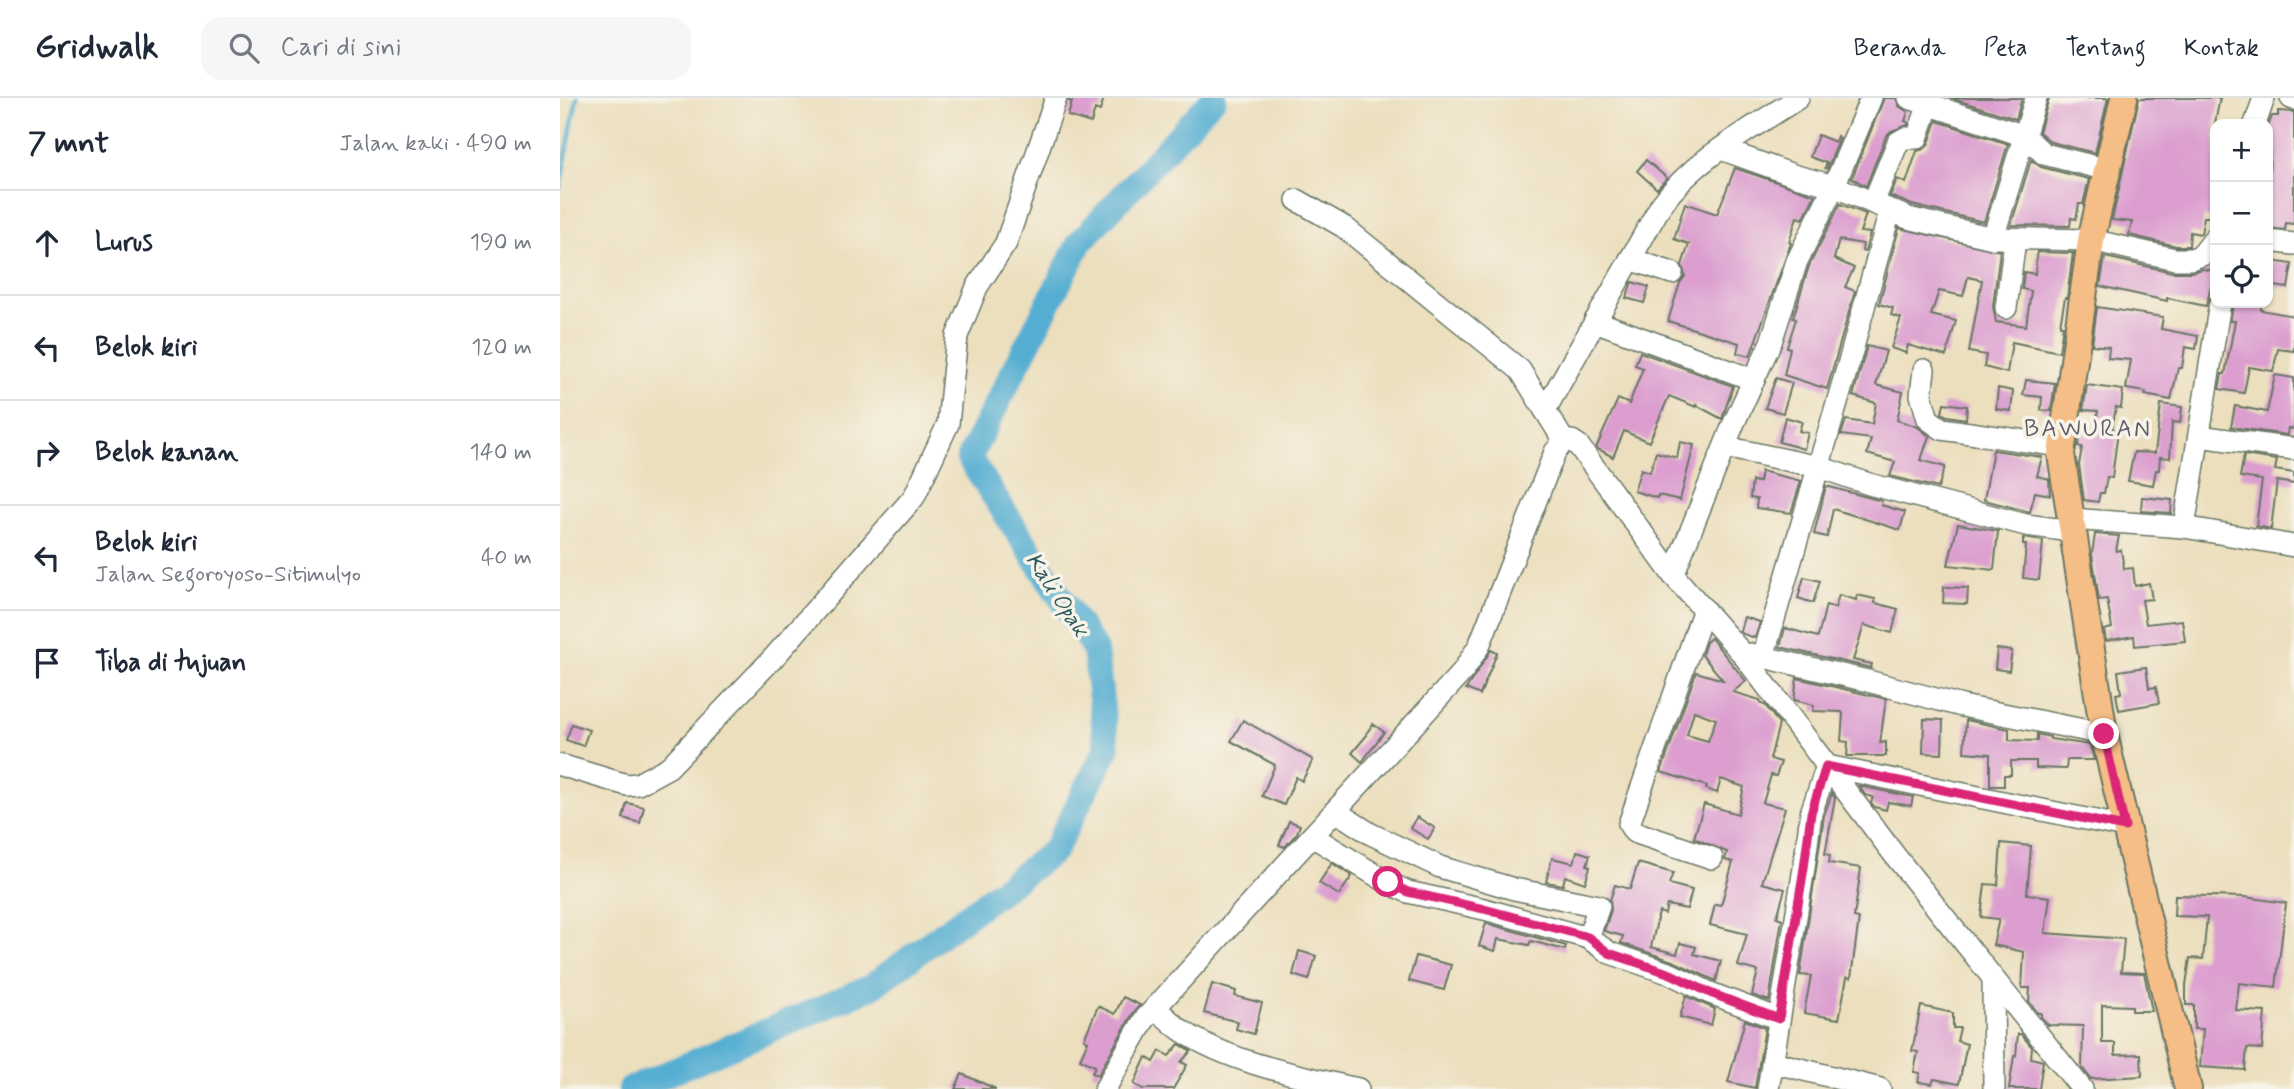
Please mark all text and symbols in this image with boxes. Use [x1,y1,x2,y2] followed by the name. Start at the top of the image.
[201,17,691,80] search box
[35,26,159,70] text: Gridwalk
[225,29,263,67] icon: search
[281,31,402,65] text: Cari di sini
[1854,33,1946,64] text: Beranda
[1984,33,2027,64] text: Peta
[2065,33,2146,64] text: Tentang
[2184,33,2259,64] text: Kontak
[2210,119,2273,308] map controls
[2210,119,2273,182] button: +
[28,124,109,163] text: 7 mnt
[339,129,532,159] text: Jalan kaki · 490 m
[2210,182,2273,245] button: −
[28,224,66,262] icon: ahead
[95,226,153,260] text: Lurus
[470,228,532,258] text: 190 m
[2210,245,2273,308] button: locate
[28,329,66,367] icon: left
[95,331,197,365] text: Belok kiri
[471,333,532,363] text: 120 m
[2024,414,2152,445] district label: BAWURAN
[28,434,66,472] icon: right
[95,436,238,470] text: Belok kanan
[469,438,532,468] text: 140 m
[95,526,197,560] text: Belok kiri
[28,539,66,577] icon: left
[481,543,532,573] text: 40 m
[1018,547,1095,644] water label: Kali Opak
[95,560,361,590] text: Jalan Segoroyoso-Sitimulyo
[28,644,66,682] icon: arrive
[95,646,246,680] text: Tiba di tujuan
[2088,718,2119,749] route end
[1372,866,1403,897] route start

